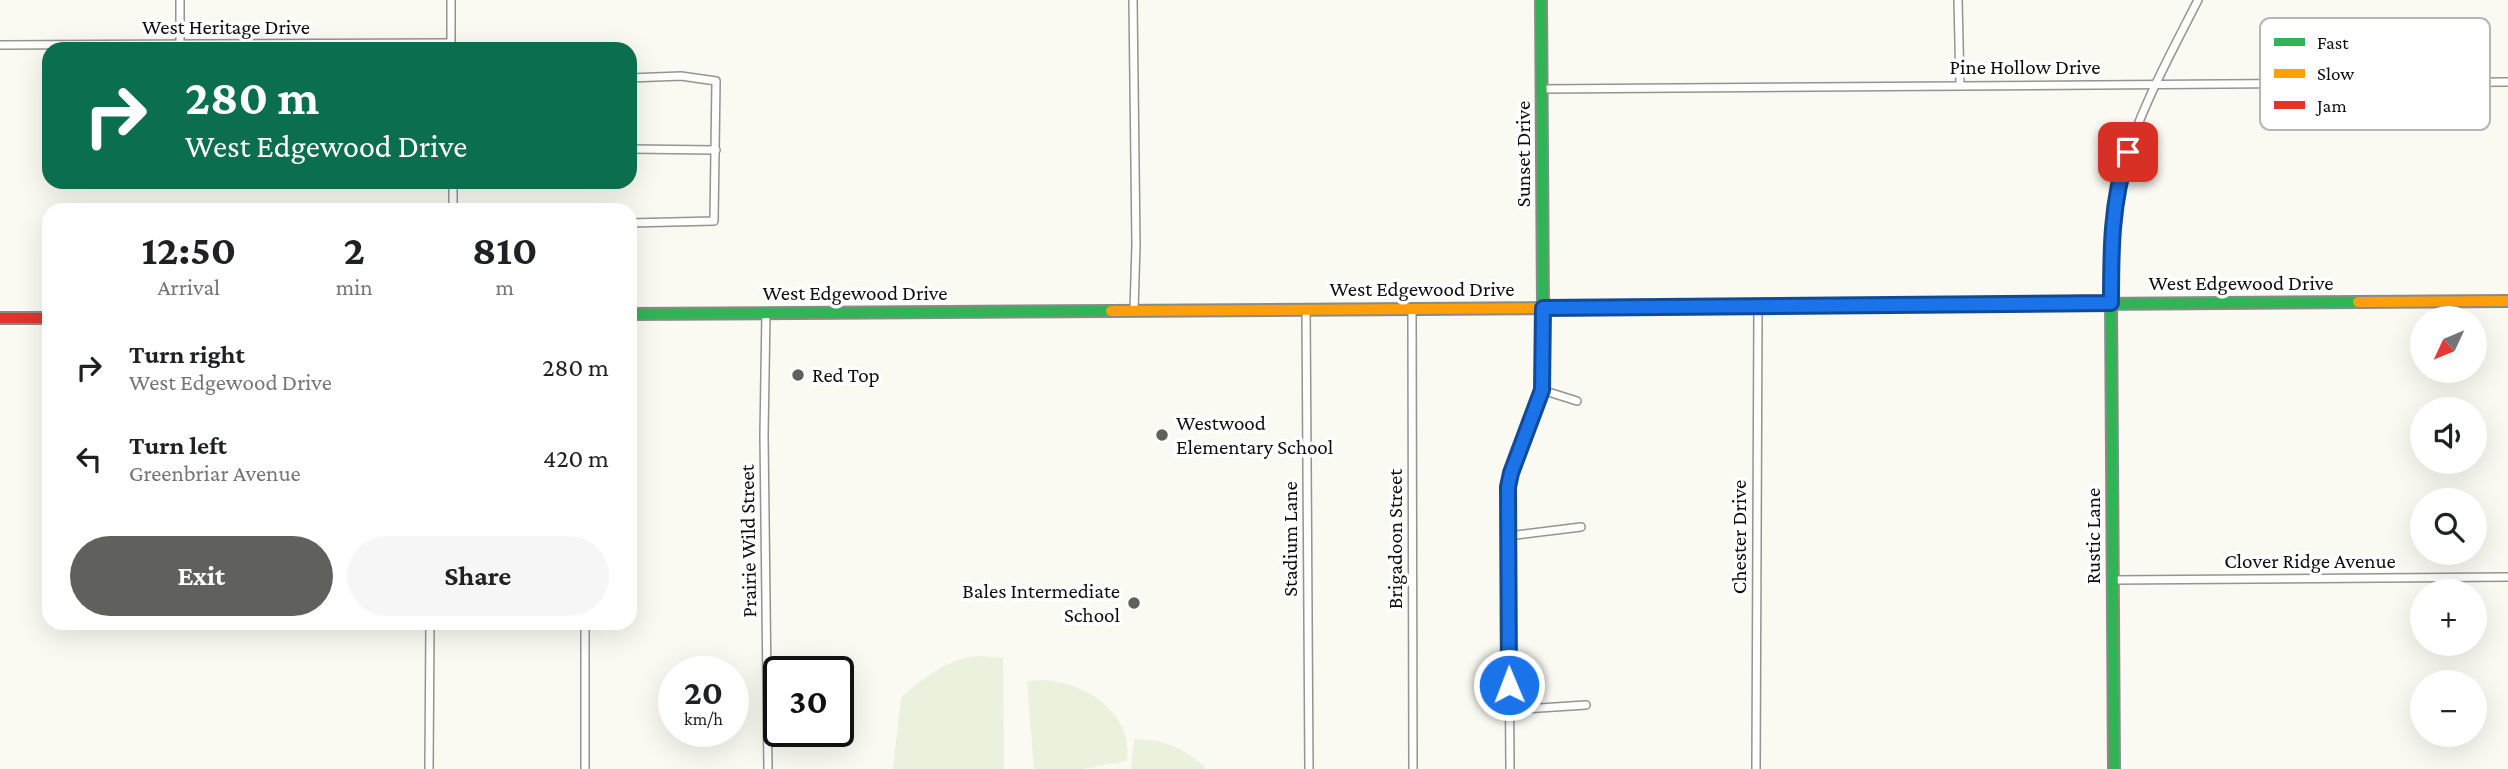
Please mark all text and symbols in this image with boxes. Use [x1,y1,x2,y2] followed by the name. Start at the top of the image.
[142,15,310,39] street label: West Heritage Drive
[2260,18,2490,130] legend
[2317,32,2349,53] text: Fast
[1949,55,2101,79] street label: Pine Hollow Drive
[2317,63,2354,84] text: Slow
[70,70,161,161] icon: right
[185,70,319,125] text: 280 m
[2315,95,2347,116] text: Jam
[1511,101,1535,207] street label: Sunset Drive
[2098,122,2158,182] pin
[185,128,467,164] text: West Edgewood Drive
[2109,133,2147,171] icon: arrive
[141,226,236,273] text: 12:50
[343,226,365,273] text: 2
[472,226,538,273] text: 810
[2148,271,2334,295] street label: West Edgewood Drive
[158,274,220,300] text: Arrival
[336,274,373,300] text: min
[495,274,514,300] text: m
[1329,277,1515,301] street label: West Edgewood Drive
[762,281,948,305] street label: West Edgewood Drive
[2410,306,2487,383] north arrow
[2410,306,2487,747] map controls
[129,340,245,369] text: Turn right
[70,349,108,387] icon: right
[542,353,609,382] text: 280 m
[812,363,880,387] place label: Red Top
[790,367,806,383] marker: Red Top
[129,369,332,395] text: West Edgewood Drive
[2410,397,2487,474] button: sound
[1176,411,1333,459] place label: Westwood Elementary School
[1154,427,1170,443] marker: Westwood Elementary School
[129,431,227,460] text: Turn left
[70,440,108,478] icon: left
[543,444,609,473] text: 420 m
[129,460,301,486] text: Greenbriar Avenue
[735,463,761,618] street label: Prairie Wild Street
[1383,468,1407,609] street label: Brigadoon Street
[1727,480,1751,594] street label: Chester Drive
[1278,481,1302,597] street label: Stadium Lane
[2081,488,2105,584] street label: Rustic Lane
[2410,488,2487,565] button: search
[70,536,333,616] button: Exit
[347,536,609,616] button: Share
[2224,549,2396,573] street label: Clover Ridge Avenue
[962,579,1120,627] place label: Bales Intermediate School
[2410,579,2487,656] button: +
[1126,595,1142,611] marker: Bales Intermediate School
[1472,648,1546,722] position arrow
[763,656,854,747] speed limit sign: 30
[2410,670,2487,747] button: −
[684,673,723,712] text: 20
[684,709,723,729] text: km/h

